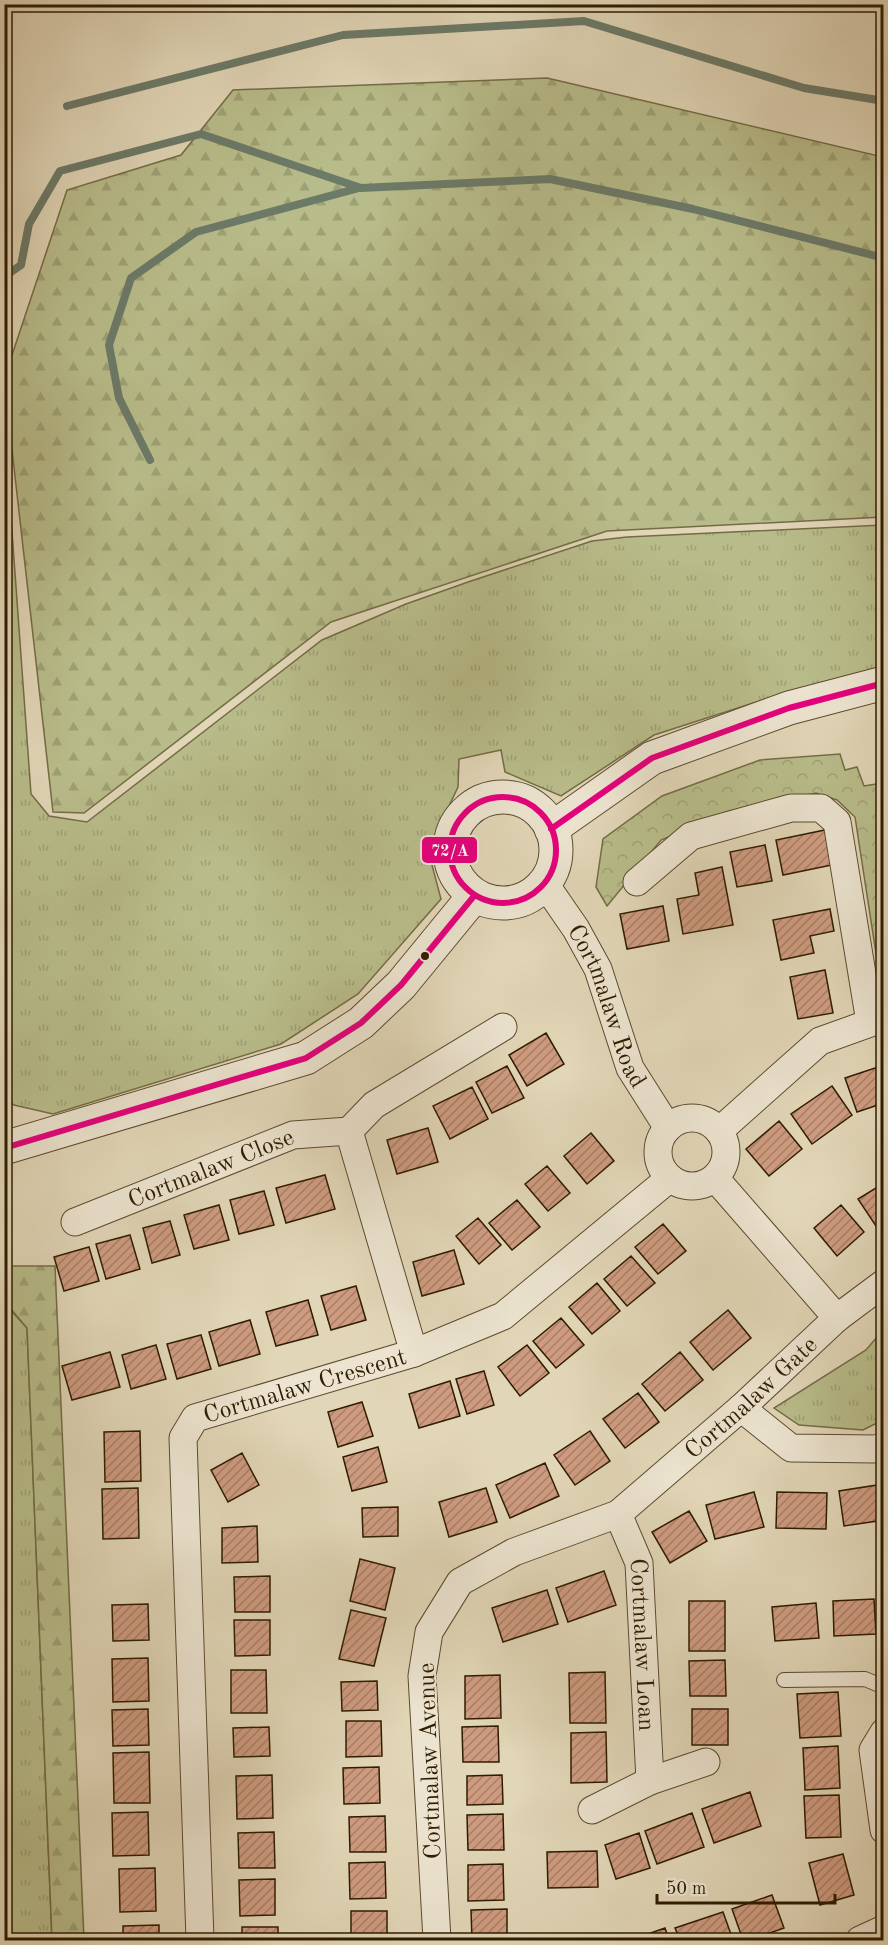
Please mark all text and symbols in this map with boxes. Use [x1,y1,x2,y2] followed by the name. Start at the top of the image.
[421,836,478,864] line badge: 72/A
[431,844,469,860] text: 72/A
[562,921,649,1093] street label: Cortmalaw Road
[419,950,431,962] unlabelled marker
[125,1126,298,1214] street label: Cortmalaw Close
[681,1333,823,1464] street label: Cortmalaw Gate
[201,1346,410,1429] street label: Cortmalaw Crescent
[625,1558,657,1732] street label: Cortmalaw Loan
[416,1662,446,1860] street label: Cortmalaw Avenue
[657,1867,836,1905] scale bar
[666,1880,706,1898] text: 50 m

